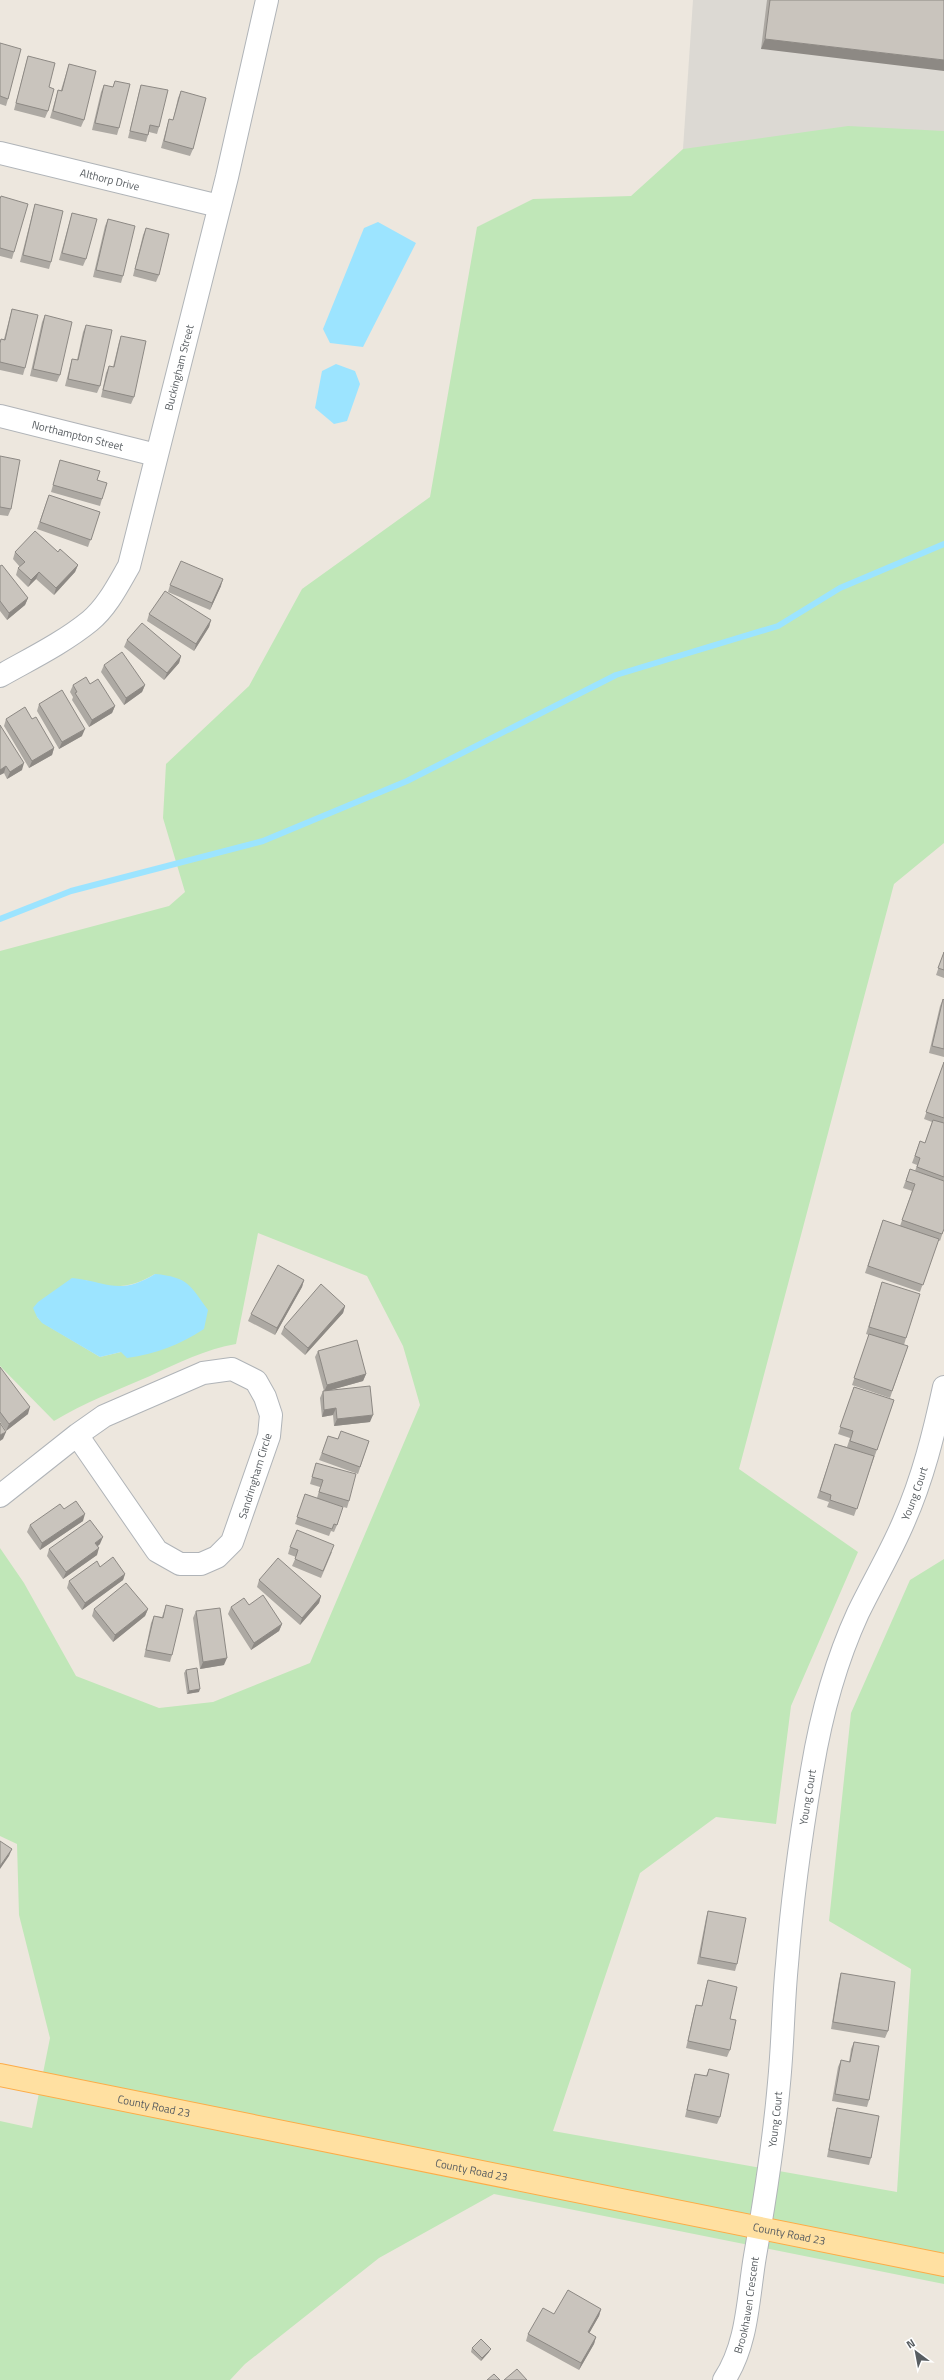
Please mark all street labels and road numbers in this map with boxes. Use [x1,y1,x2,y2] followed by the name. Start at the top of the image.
[78,165,142,195] street label: Althorp Drive
[160,323,198,412] street label: Buckingham Street
[30,416,125,455] street label: Northampton Street
[234,1431,276,1521] street label: Sandringham Circle
[897,1465,932,1523] street label: Young Court
[795,1768,820,1826] street label: Young Court
[116,2091,192,2121] street label: County Road 23
[764,2091,786,2148] street label: Young Court
[434,2155,509,2185] street label: County Road 23
[751,2219,827,2249] street label: County Road 23
[730,2255,763,2356] street label: Brookhaven Crescent

